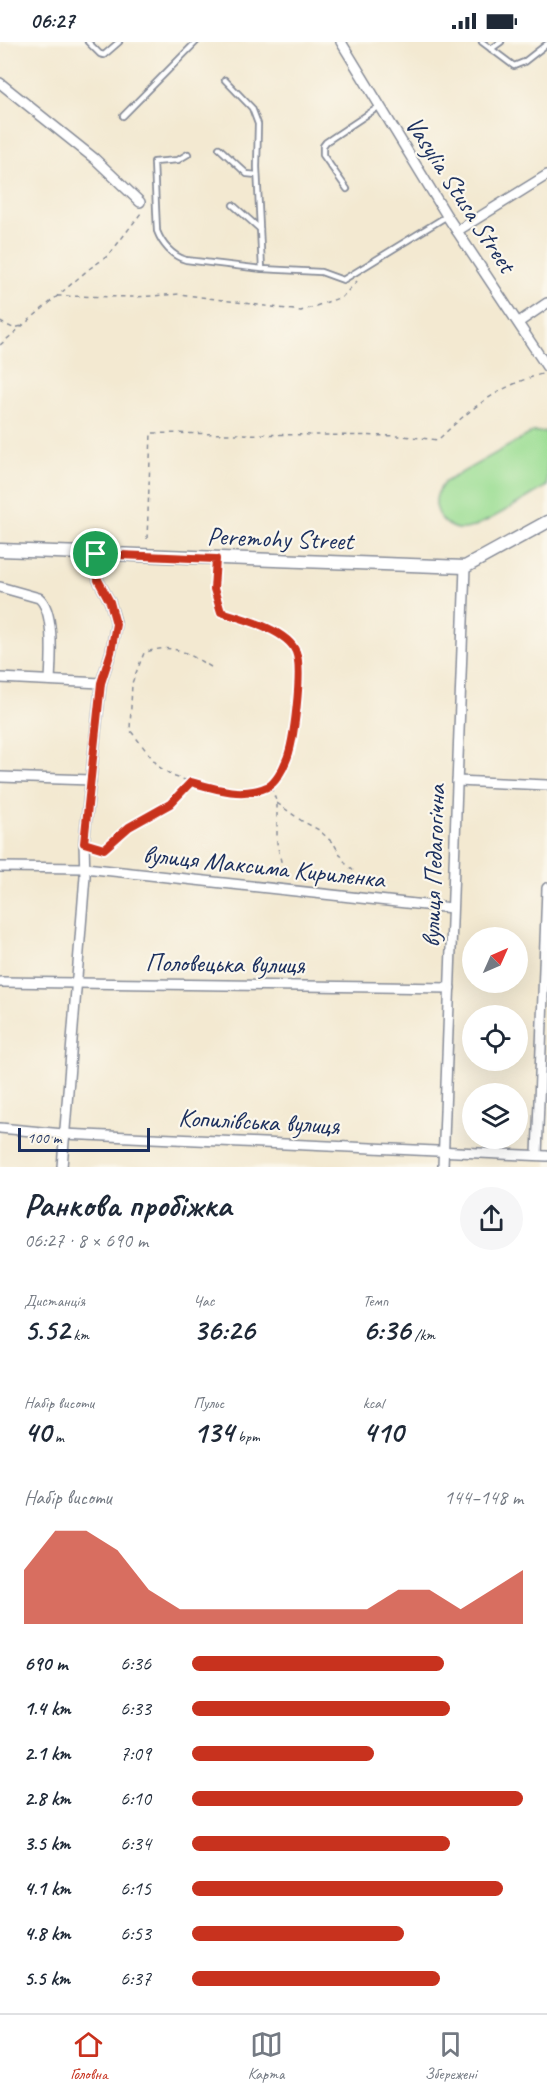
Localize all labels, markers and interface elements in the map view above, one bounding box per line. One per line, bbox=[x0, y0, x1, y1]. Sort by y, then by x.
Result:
text: 06:27 bbox=[30, 7, 74, 35]
street label: Vasylia Stusa Street bbox=[398, 110, 525, 281]
street label: Peremohy Street bbox=[206, 519, 356, 558]
pin bbox=[70, 528, 121, 579]
icon: arrive bbox=[79, 537, 112, 570]
street label: вулиця Педагогічна bbox=[414, 782, 453, 948]
street label: вулиця Максима Кириленка bbox=[141, 837, 388, 896]
north arrow bbox=[462, 927, 528, 993]
map controls bbox=[462, 927, 528, 1149]
street label: Половецька вулиця bbox=[145, 946, 306, 981]
button: locate bbox=[462, 1005, 528, 1071]
button: layers bbox=[462, 1083, 528, 1149]
street label: Копилівська вулиця bbox=[178, 1101, 342, 1142]
scale bar bbox=[18, 1125, 150, 1152]
text: 100 m bbox=[27, 1128, 61, 1148]
text: Ранкова пробіжка bbox=[24, 1184, 231, 1226]
button: share bbox=[460, 1187, 523, 1250]
text: 06:27 · 8 × 690 m bbox=[24, 1228, 148, 1253]
text: Дистанція bbox=[24, 1291, 85, 1311]
text: Час bbox=[193, 1291, 214, 1311]
text: Темп bbox=[363, 1291, 388, 1311]
text: 5.52 bbox=[24, 1311, 69, 1349]
text: 36:26 bbox=[193, 1311, 255, 1349]
text: 6:36 bbox=[363, 1311, 410, 1349]
text: km bbox=[69, 1325, 89, 1345]
text: /km bbox=[410, 1325, 435, 1345]
text: Набір висоти bbox=[24, 1393, 94, 1413]
text: Пульс bbox=[193, 1393, 224, 1413]
text: kcal bbox=[363, 1393, 384, 1413]
text: 40 bbox=[24, 1413, 51, 1451]
text: 134 bbox=[193, 1413, 234, 1451]
text: 410 bbox=[363, 1413, 403, 1451]
text: m bbox=[51, 1427, 64, 1447]
text: bpm bbox=[234, 1427, 260, 1447]
text: Набір висоти bbox=[24, 1485, 111, 1510]
text: 144–148 m bbox=[444, 1485, 523, 1510]
text: 690 m bbox=[24, 1651, 67, 1676]
text: 6:36 bbox=[120, 1651, 151, 1676]
text: 1.4 km bbox=[24, 1696, 71, 1721]
text: 6:33 bbox=[120, 1696, 151, 1721]
text: 2.1 km bbox=[24, 1741, 71, 1766]
text: 7:09 bbox=[120, 1741, 151, 1766]
text: 2.8 km bbox=[24, 1786, 71, 1811]
text: 6:10 bbox=[120, 1786, 151, 1811]
text: 3.5 km bbox=[24, 1831, 70, 1856]
text: 6:34 bbox=[120, 1831, 151, 1856]
text: 4.1 km bbox=[24, 1876, 71, 1901]
text: 6:15 bbox=[120, 1876, 151, 1901]
text: 4.8 km bbox=[24, 1921, 71, 1946]
text: 6:53 bbox=[120, 1921, 151, 1946]
text: 5.5 km bbox=[24, 1966, 70, 1991]
text: 6:37 bbox=[120, 1966, 151, 1991]
tab: Головна bbox=[70, 2028, 107, 2084]
tab: Карта bbox=[248, 2028, 284, 2084]
tab: Збережені bbox=[425, 2028, 477, 2084]

